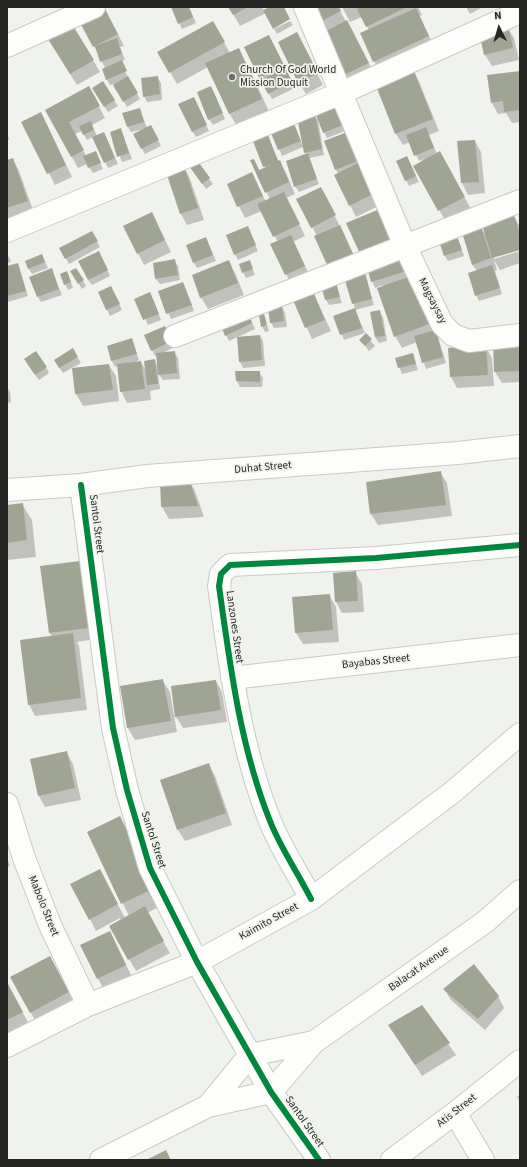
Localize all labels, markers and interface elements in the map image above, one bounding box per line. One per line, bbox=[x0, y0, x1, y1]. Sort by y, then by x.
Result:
north arrow bbox=[479, 8, 519, 48]
text: N bbox=[494, 8, 502, 23]
place label: Church Of God World Mission Duquit bbox=[240, 64, 336, 90]
marker: Church Of God World Mission Duquit bbox=[227, 72, 237, 82]
street label: Magsaysay bbox=[415, 276, 449, 326]
street label: Duhat Street bbox=[234, 459, 292, 477]
street label: Santol Street bbox=[86, 494, 106, 554]
street label: Lanzones Street bbox=[222, 590, 246, 664]
street label: Bayabas Street bbox=[341, 652, 411, 672]
street label: Santol Street bbox=[138, 810, 168, 870]
street label: Mabolo Street bbox=[25, 874, 61, 938]
street label: Kaimito Street bbox=[237, 900, 301, 944]
street label: Balacat Avenue bbox=[386, 943, 452, 995]
street label: Atis Street bbox=[435, 1091, 479, 1131]
street label: Santol Street bbox=[282, 1094, 326, 1150]

